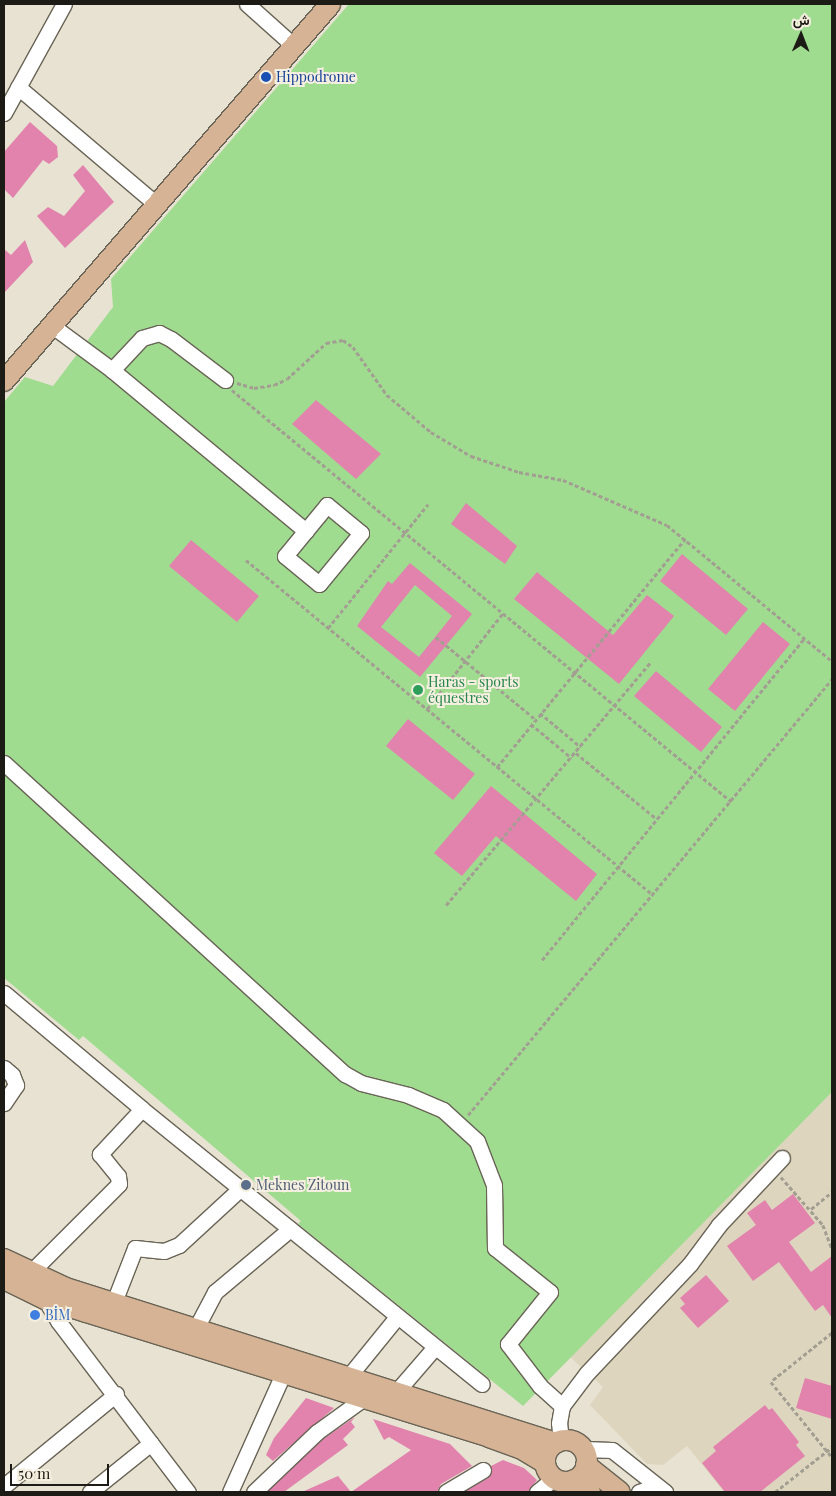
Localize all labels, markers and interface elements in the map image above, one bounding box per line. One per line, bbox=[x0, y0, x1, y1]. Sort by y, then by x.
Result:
north arrow bbox=[776, 10, 826, 60]
text: ش bbox=[793, 10, 810, 29]
place label: Hippodrome bbox=[276, 69, 356, 85]
marker: Hippodrome bbox=[260, 71, 272, 83]
place label: Haras - sports équestres bbox=[428, 674, 518, 706]
marker: Haras - sports équestres bbox=[412, 684, 424, 696]
place label: Meknes Zitoun bbox=[256, 1177, 349, 1193]
marker: Meknes Zitoun bbox=[240, 1179, 252, 1191]
place label: BİM bbox=[45, 1307, 71, 1323]
marker: BİM bbox=[29, 1309, 41, 1321]
scale bar bbox=[12, 1454, 111, 1486]
text: 50 m bbox=[18, 1463, 50, 1483]

